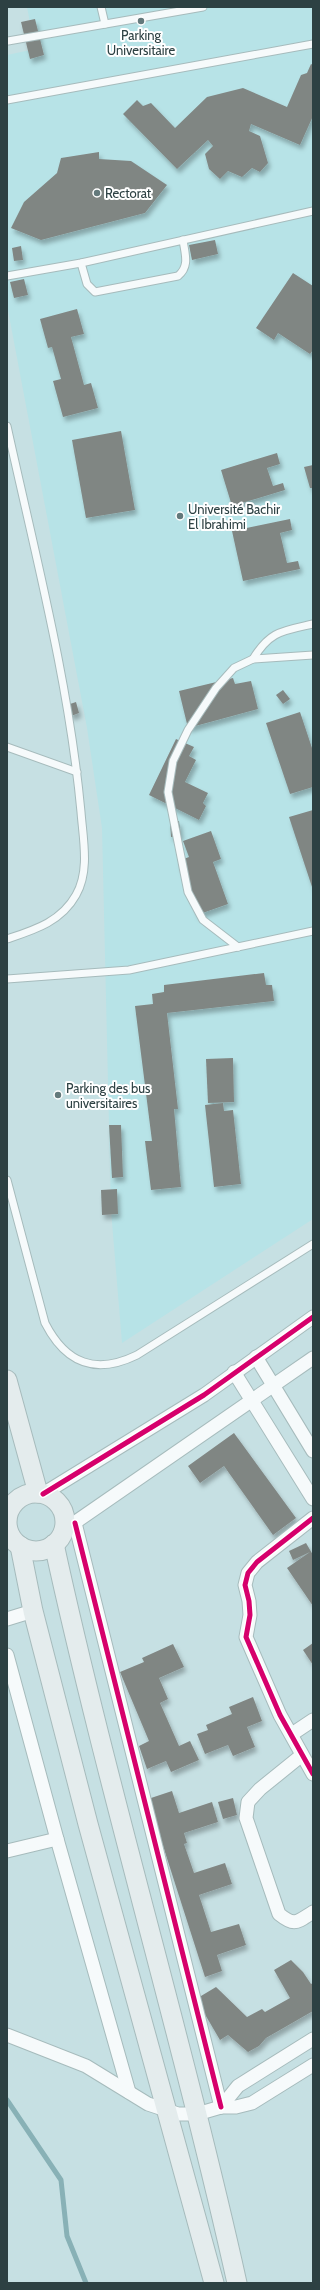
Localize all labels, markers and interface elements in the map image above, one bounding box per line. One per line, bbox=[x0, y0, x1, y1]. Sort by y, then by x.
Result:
marker: Parking Universitaire bbox=[136, 16, 146, 26]
place label: Parking Universitaire bbox=[107, 27, 176, 58]
place label: Rectorat bbox=[105, 185, 152, 201]
marker: Rectorat bbox=[92, 188, 102, 198]
place label: Université Bachir El Ibrahimi bbox=[188, 501, 281, 532]
marker: Université Bachir El Ibrahimi bbox=[175, 511, 185, 521]
place label: Parking des bus universitaires bbox=[66, 1080, 151, 1111]
marker: Parking des bus universitaires bbox=[53, 1090, 63, 1100]

